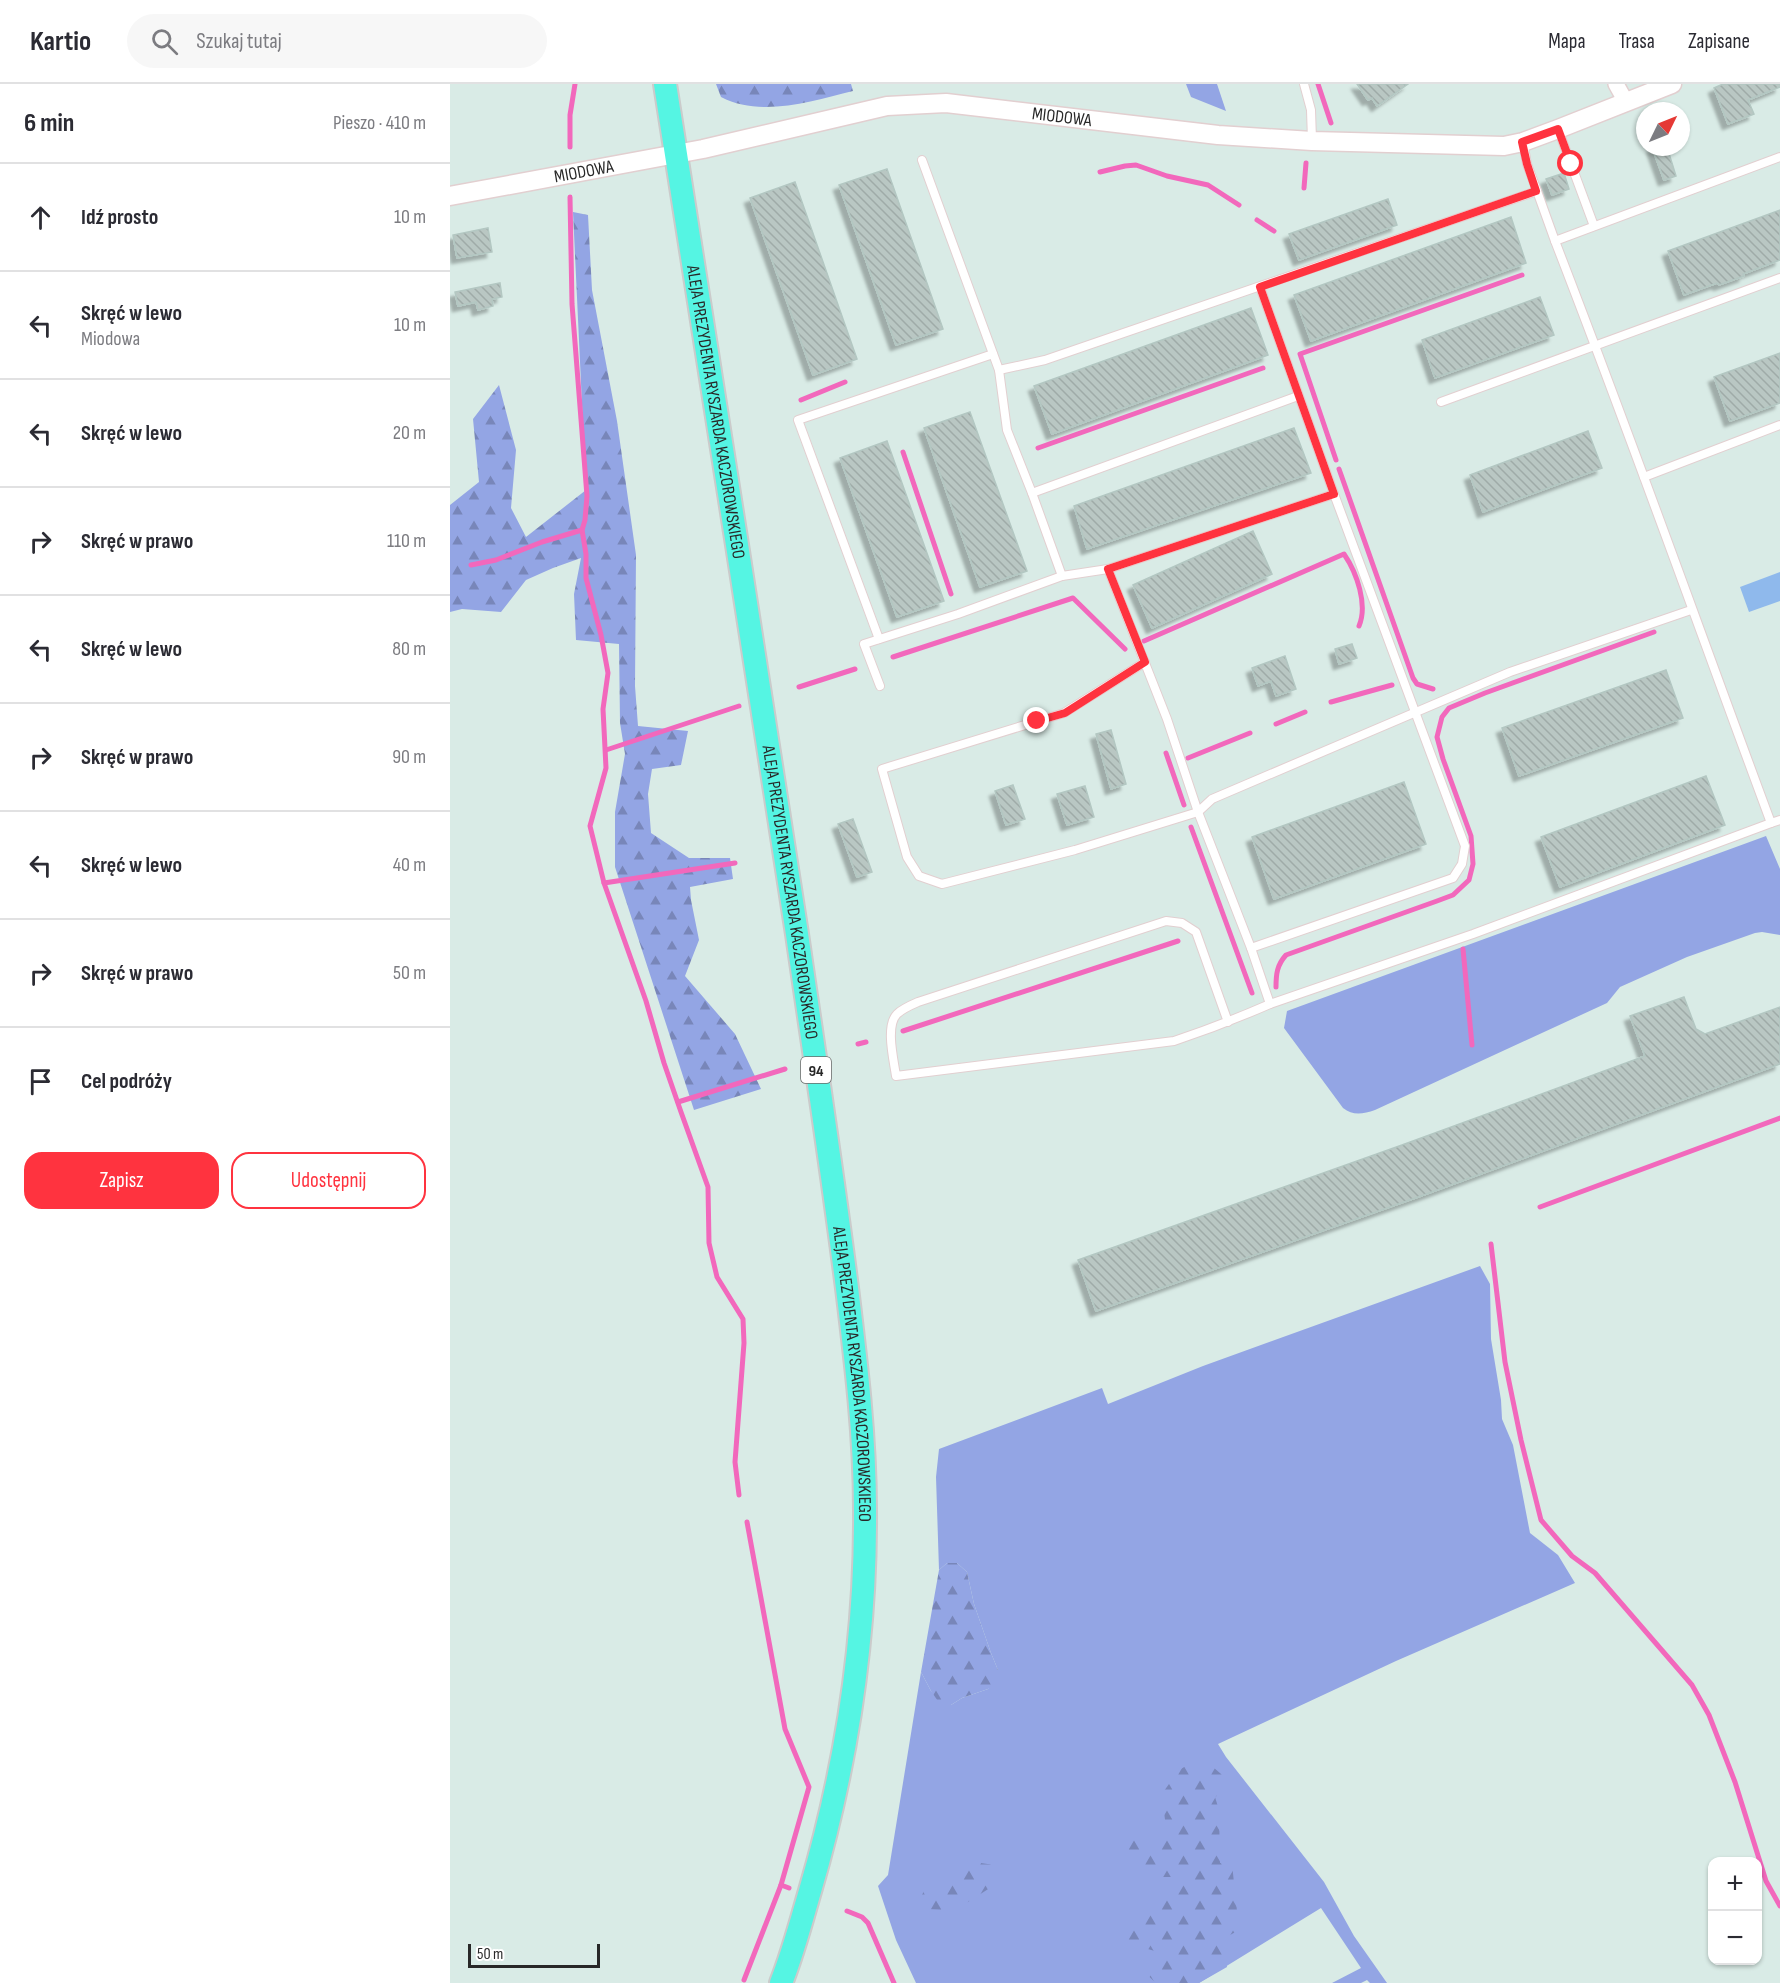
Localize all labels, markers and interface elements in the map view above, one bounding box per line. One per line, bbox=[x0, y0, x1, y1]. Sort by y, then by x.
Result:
search box bbox=[127, 14, 547, 68]
text: Kartio bbox=[30, 25, 91, 58]
icon: search bbox=[148, 25, 181, 58]
text: Szukaj tutaj bbox=[196, 28, 282, 55]
text: Mapa bbox=[1548, 29, 1586, 54]
text: Trasa bbox=[1619, 29, 1655, 54]
text: Zapisane bbox=[1688, 29, 1750, 54]
north arrow bbox=[1636, 102, 1690, 156]
street label: MIODOWA bbox=[1031, 103, 1093, 131]
text: 6 min bbox=[24, 108, 74, 139]
text: Pieszo · 410 m bbox=[333, 111, 426, 135]
route start bbox=[1557, 150, 1583, 176]
street label: MIODOWA bbox=[552, 156, 615, 187]
icon: ahead bbox=[24, 201, 57, 234]
text: Idź prosto bbox=[81, 204, 158, 231]
text: 10 m bbox=[394, 205, 426, 229]
street label: ALEJA PREZYDENTA RYSZARDA KACZOROWSKIEGO bbox=[682, 263, 749, 560]
text: Skręć w lewo bbox=[81, 300, 182, 327]
icon: left bbox=[24, 309, 57, 342]
text: 10 m bbox=[394, 313, 426, 337]
text: Miodowa bbox=[81, 327, 140, 351]
icon: left bbox=[24, 417, 57, 450]
text: Skręć w lewo bbox=[81, 420, 182, 447]
text: 20 m bbox=[393, 421, 426, 445]
icon: right bbox=[24, 525, 57, 558]
text: Skręć w prawo bbox=[81, 528, 193, 555]
text: 110 m bbox=[387, 529, 426, 553]
icon: left bbox=[24, 633, 57, 666]
text: Skręć w lewo bbox=[81, 636, 182, 663]
text: 80 m bbox=[392, 637, 426, 661]
route end bbox=[1023, 707, 1049, 733]
icon: right bbox=[24, 741, 57, 774]
street label: ALEJA PREZYDENTA RYSZARDA KACZOROWSKIEGO bbox=[757, 743, 822, 1041]
text: Skręć w prawo bbox=[81, 744, 193, 771]
text: 90 m bbox=[392, 745, 426, 769]
icon: left bbox=[24, 849, 57, 882]
text: Skręć w lewo bbox=[81, 852, 182, 879]
text: 40 m bbox=[393, 853, 426, 877]
icon: right bbox=[24, 957, 57, 990]
text: Skręć w prawo bbox=[81, 960, 193, 987]
text: 50 m bbox=[393, 961, 426, 985]
road number: 94 bbox=[801, 1057, 831, 1083]
icon: arrive bbox=[24, 1065, 57, 1098]
text: Cel podróży bbox=[81, 1068, 172, 1095]
button: Zapisz bbox=[24, 1152, 219, 1209]
button: Udostępnij bbox=[231, 1152, 426, 1209]
street label: ALEJA PREZYDENTA RYSZARDA KACZOROWSKIEGO bbox=[828, 1224, 875, 1522]
map controls bbox=[1708, 1857, 1762, 1965]
button: + bbox=[1708, 1857, 1762, 1911]
button: − bbox=[1708, 1911, 1762, 1965]
scale bar bbox=[468, 1941, 600, 1968]
text: 50 m bbox=[477, 1945, 503, 1964]

